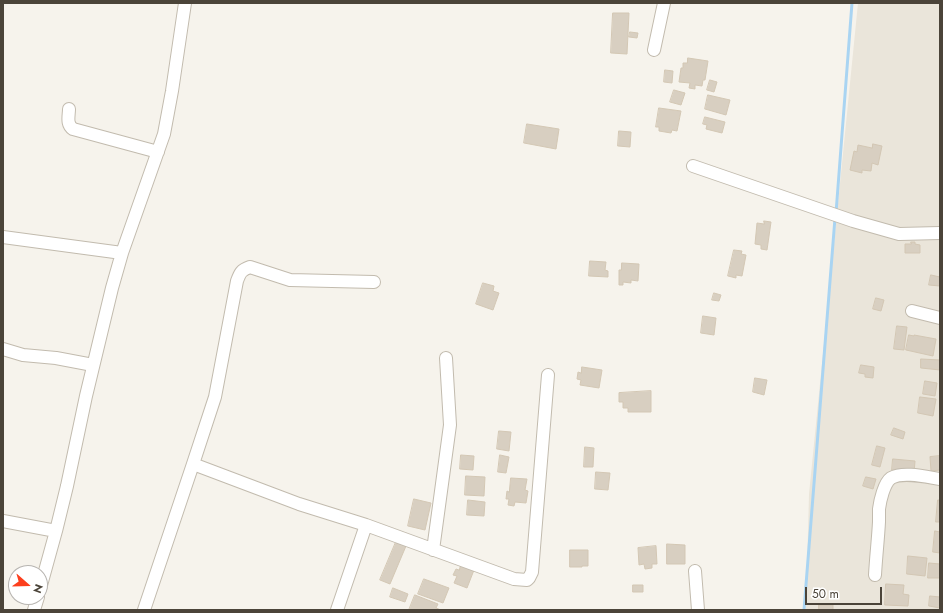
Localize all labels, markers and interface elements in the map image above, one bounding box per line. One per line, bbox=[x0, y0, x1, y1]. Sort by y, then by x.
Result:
north arrow bbox=[8, 565, 48, 605]
scale bar bbox=[807, 579, 884, 605]
text: N bbox=[29, 582, 47, 596]
text: 50 m bbox=[812, 585, 839, 603]

